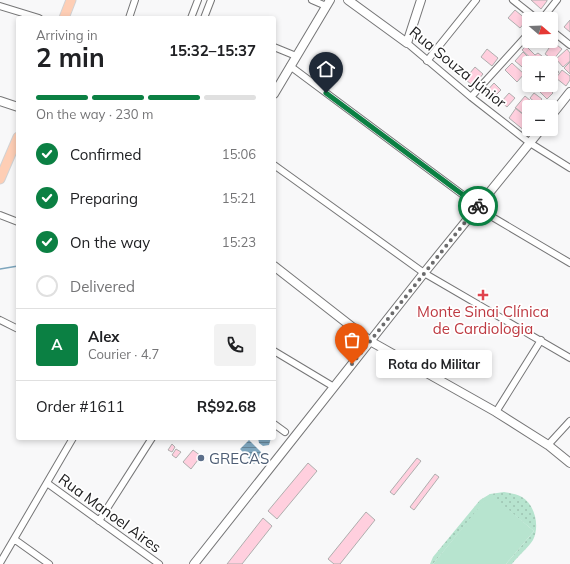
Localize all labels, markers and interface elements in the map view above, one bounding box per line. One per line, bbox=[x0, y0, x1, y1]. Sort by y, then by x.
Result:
north arrow bbox=[522, 12, 558, 48]
map controls bbox=[522, 12, 558, 136]
street label: Rua Souza Júnior bbox=[406, 22, 511, 112]
text: Arriving in bbox=[36, 27, 98, 43]
text: 2 min bbox=[36, 41, 105, 74]
text: 15:32–15:37 bbox=[169, 41, 256, 60]
pin bbox=[309, 52, 343, 93]
button: + bbox=[522, 56, 558, 92]
icon: home bbox=[315, 58, 337, 80]
button: − bbox=[522, 100, 558, 136]
text: On the way · 230 m bbox=[36, 106, 153, 122]
icon: check bbox=[36, 143, 58, 165]
text: Confirmed bbox=[70, 145, 141, 164]
text: 15:06 bbox=[222, 146, 256, 162]
courier bbox=[458, 186, 498, 226]
icon: check bbox=[36, 187, 58, 209]
text: Preparing bbox=[70, 189, 138, 208]
text: 15:21 bbox=[222, 190, 256, 206]
icon: bike bbox=[467, 195, 489, 217]
icon: check bbox=[36, 231, 58, 253]
text: On the way bbox=[70, 233, 150, 252]
text: 15:23 bbox=[222, 234, 256, 250]
text: Delivered bbox=[70, 277, 135, 296]
marker: Monte Sinai Clínica de Cardiologia bbox=[477, 289, 489, 301]
place label: Monte Sinai Clínica de Cardiologia bbox=[417, 302, 549, 338]
pin bbox=[335, 323, 369, 364]
button: phone bbox=[214, 324, 256, 366]
text: Alex bbox=[88, 327, 120, 346]
icon: bag bbox=[341, 329, 363, 351]
text: A bbox=[51, 335, 63, 354]
text: Courier · 4.7 bbox=[88, 346, 159, 362]
callout: Rota do Militar bbox=[376, 350, 492, 378]
text: Rota do Militar bbox=[388, 356, 480, 372]
text: Order #1611 bbox=[36, 397, 124, 416]
text: R$92.68 bbox=[197, 397, 256, 416]
place label: GRECAS bbox=[209, 449, 269, 468]
marker: GRECAS bbox=[196, 453, 206, 463]
street label: Rua Manoel Aires bbox=[55, 469, 165, 557]

